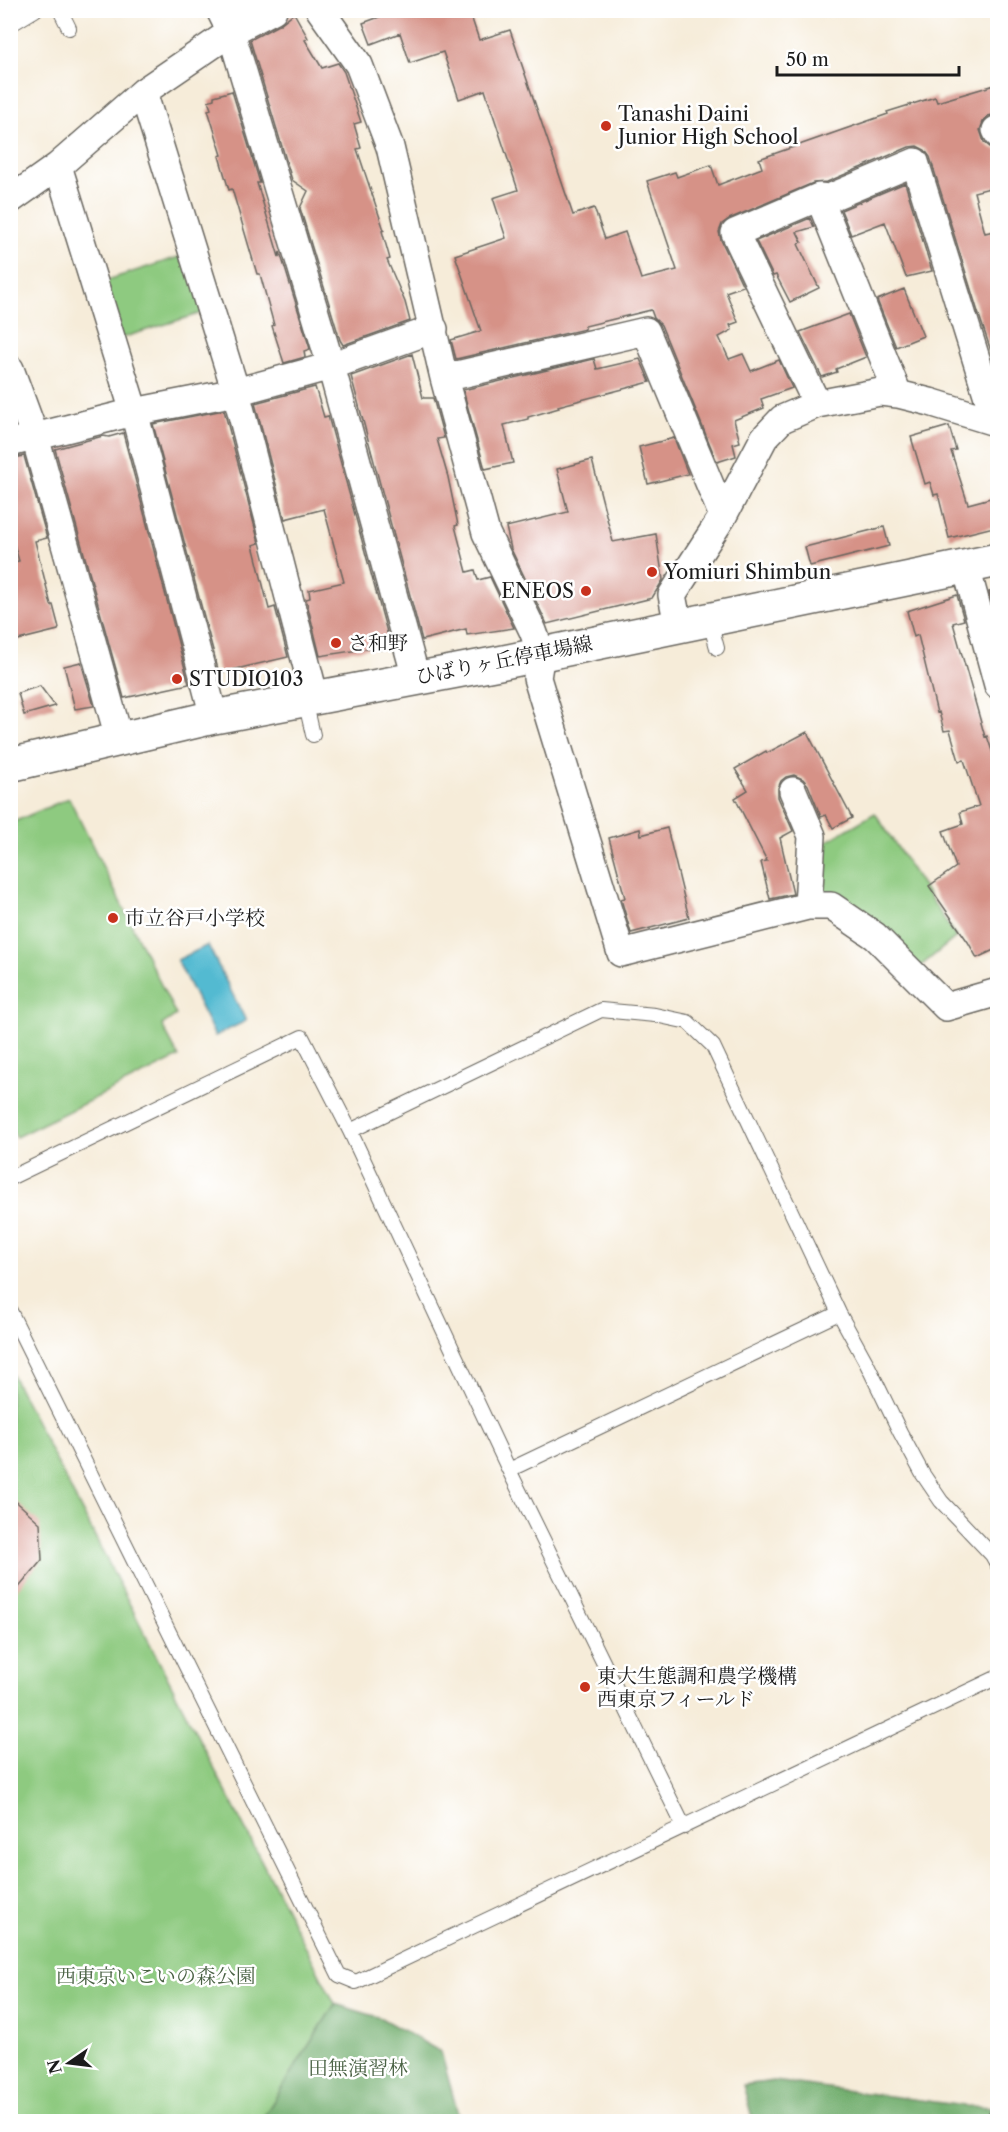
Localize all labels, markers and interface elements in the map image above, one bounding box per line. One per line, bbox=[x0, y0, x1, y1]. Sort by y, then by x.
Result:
scale bar bbox=[777, 39, 958, 77]
text: 50 m bbox=[786, 49, 829, 71]
place label: Tanashi Daini Junior High School bbox=[615, 102, 799, 149]
marker: Tanashi Daini Junior High School bbox=[599, 119, 613, 133]
place label: Yomiuri Shimbun bbox=[663, 560, 832, 584]
marker: Yomiuri Shimbun bbox=[645, 565, 659, 579]
place label: ENEOS bbox=[501, 579, 574, 603]
marker: ENEOS bbox=[579, 584, 593, 598]
place label: さ和野 bbox=[348, 631, 408, 655]
street label: ひばりヶ丘停車場線 bbox=[413, 631, 595, 689]
marker: さ和野 bbox=[329, 636, 343, 650]
place label: STUDIO103 bbox=[189, 667, 303, 691]
marker: STUDIO103 bbox=[170, 672, 184, 686]
place label: 市立谷戸小学校 bbox=[125, 906, 265, 930]
marker: 市立谷戸小学校 bbox=[106, 911, 120, 925]
place label: 東大生態調和農学機構 西東京フィールド bbox=[597, 1664, 797, 1711]
marker: 東大生態調和農学機構 西東京フィールド bbox=[578, 1680, 592, 1694]
park label: 西東京いこいの森公園 bbox=[56, 1964, 256, 1988]
north arrow bbox=[39, 2033, 99, 2093]
park label: 田無演習林 bbox=[308, 2056, 408, 2080]
text: N bbox=[43, 2057, 66, 2076]

